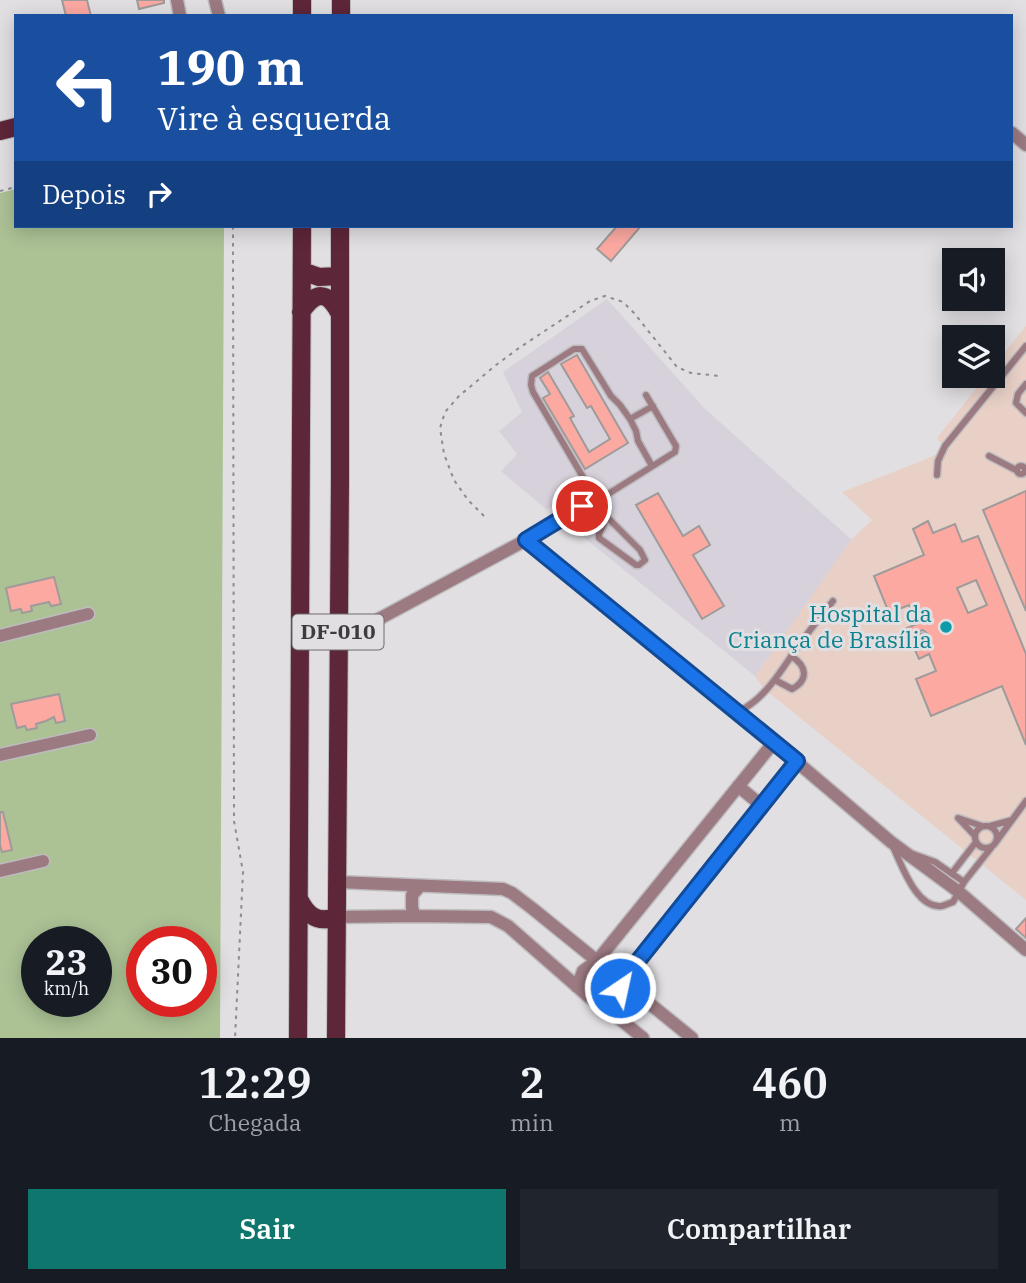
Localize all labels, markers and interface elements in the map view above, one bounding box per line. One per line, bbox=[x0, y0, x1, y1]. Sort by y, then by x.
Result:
text: 190 m bbox=[157, 35, 304, 98]
icon: left bbox=[42, 42, 133, 133]
text: Vire à esquerda bbox=[157, 97, 391, 139]
icon: right bbox=[140, 175, 178, 213]
text: Depois bbox=[42, 177, 126, 211]
map controls bbox=[942, 248, 1005, 388]
button: sound bbox=[942, 248, 1005, 311]
button: layers bbox=[942, 325, 1005, 388]
pin bbox=[552, 476, 612, 536]
icon: arrive bbox=[563, 487, 601, 525]
place label: Hospital da Criança de Brasília bbox=[728, 598, 932, 654]
road number: DF-010 bbox=[292, 614, 384, 650]
marker: Hospital da Criança de Brasília bbox=[938, 619, 954, 635]
speed limit sign: 30 bbox=[126, 926, 217, 1017]
text: 23 bbox=[45, 939, 88, 985]
position arrow bbox=[583, 951, 657, 1025]
text: km/h bbox=[44, 977, 89, 1000]
text: 12:29 bbox=[198, 1055, 312, 1110]
text: 2 bbox=[519, 1055, 544, 1110]
text: 460 bbox=[752, 1055, 828, 1110]
text: Chegada bbox=[208, 1107, 302, 1137]
text: min bbox=[510, 1107, 554, 1137]
text: m bbox=[779, 1107, 801, 1137]
button: Sair bbox=[28, 1189, 506, 1269]
button: Compartilhar bbox=[520, 1189, 998, 1269]

